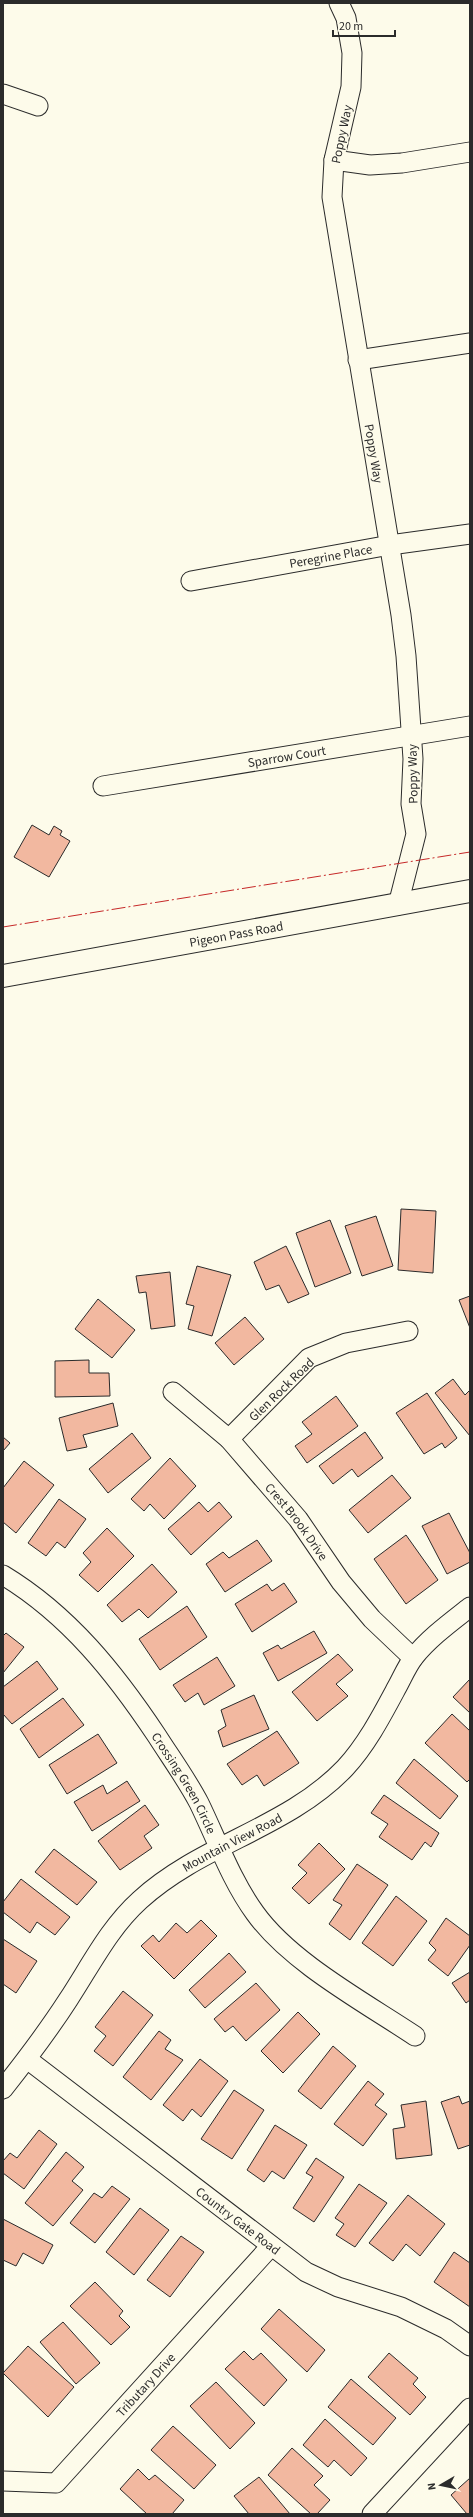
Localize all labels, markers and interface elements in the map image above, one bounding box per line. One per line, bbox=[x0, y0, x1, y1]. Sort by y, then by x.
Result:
scale bar bbox=[333, 12, 395, 38]
text: 20 m bbox=[339, 18, 363, 35]
street label: Poppy Way bbox=[327, 103, 357, 165]
street label: Poppy Way bbox=[360, 423, 387, 485]
street label: Peregrine Place bbox=[288, 540, 374, 573]
street label: Sparrow Court bbox=[246, 742, 328, 772]
street label: Poppy Way bbox=[403, 744, 423, 804]
street label: Pigeon Pass Road bbox=[188, 917, 285, 952]
street label: Glen Rock Road bbox=[245, 1354, 318, 1426]
street label: Crest Brook Drive bbox=[261, 1479, 332, 1564]
street label: Crossing Green Circle bbox=[147, 1729, 220, 1837]
street label: Mountain View Road bbox=[179, 1809, 286, 1877]
street label: Country Gate Road bbox=[192, 2183, 284, 2259]
street label: Tributary Drive bbox=[112, 2349, 180, 2421]
north arrow bbox=[421, 2465, 461, 2505]
text: N bbox=[424, 2482, 440, 2491]

